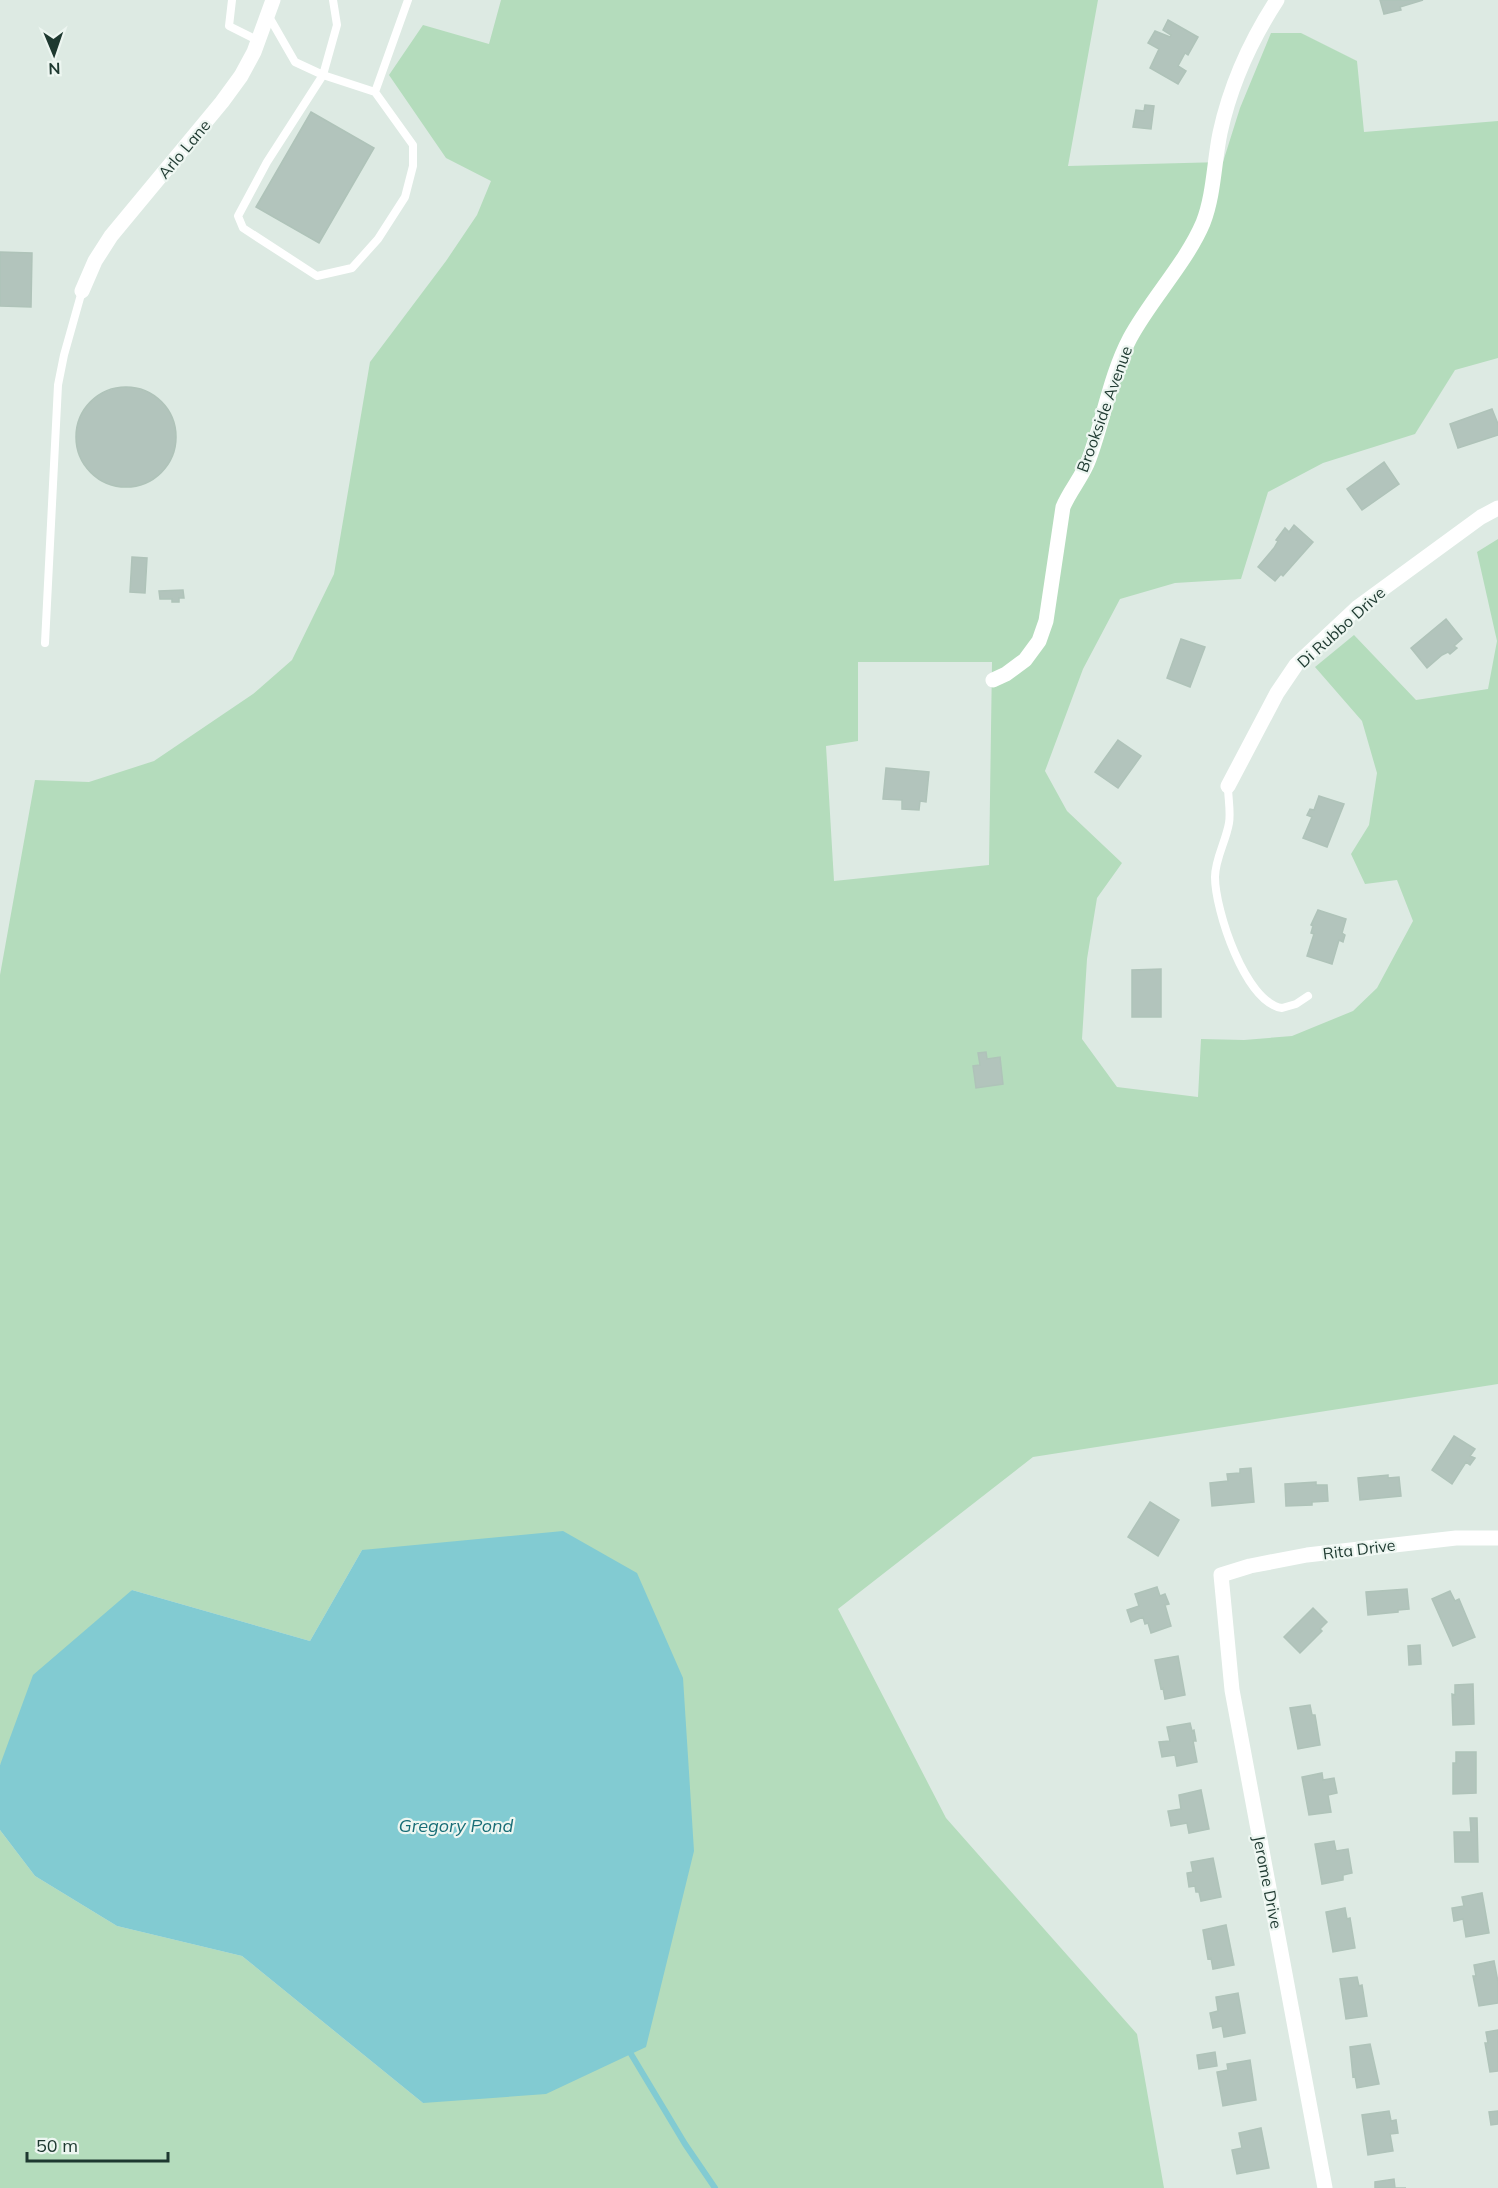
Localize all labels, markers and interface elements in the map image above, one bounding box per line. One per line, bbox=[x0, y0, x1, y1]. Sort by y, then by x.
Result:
north arrow bbox=[24, 24, 84, 84]
text: N bbox=[48, 59, 61, 79]
street label: Arlo Lane bbox=[153, 115, 215, 183]
street label: Brookside Avenue bbox=[1072, 343, 1136, 475]
street label: Di Rubbo Drive bbox=[1293, 582, 1389, 672]
street label: Rita Drive bbox=[1322, 1535, 1396, 1563]
water label: Gregory Pond bbox=[399, 1814, 514, 1837]
street label: Jerome Drive bbox=[1249, 1834, 1287, 1930]
scale bar bbox=[27, 2125, 168, 2163]
text: 50 m bbox=[36, 2134, 78, 2157]

